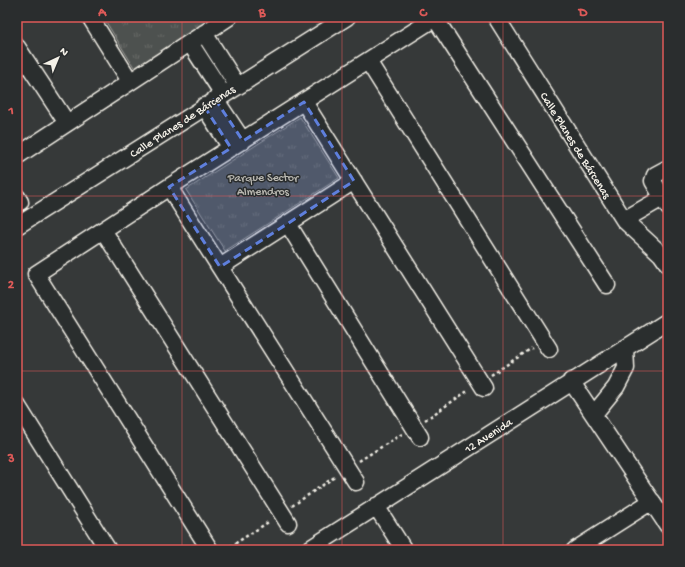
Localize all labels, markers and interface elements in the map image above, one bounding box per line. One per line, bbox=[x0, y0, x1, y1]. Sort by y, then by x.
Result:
text: A bbox=[97, 6, 107, 21]
text: B bbox=[258, 6, 267, 21]
text: C bbox=[418, 6, 428, 21]
text: D bbox=[578, 6, 588, 21]
north arrow bbox=[38, 38, 78, 78]
text: N bbox=[57, 45, 70, 59]
street label: Calle Planes de Bárcenas bbox=[128, 83, 239, 162]
street label: Calle Planes de Bárcenas bbox=[536, 90, 613, 202]
text: 1 bbox=[7, 104, 14, 119]
park label: Parque Sector Almendros bbox=[227, 172, 300, 200]
text: 2 bbox=[8, 278, 15, 293]
street label: 12 Avenida bbox=[462, 416, 516, 458]
text: 3 bbox=[7, 452, 15, 467]

